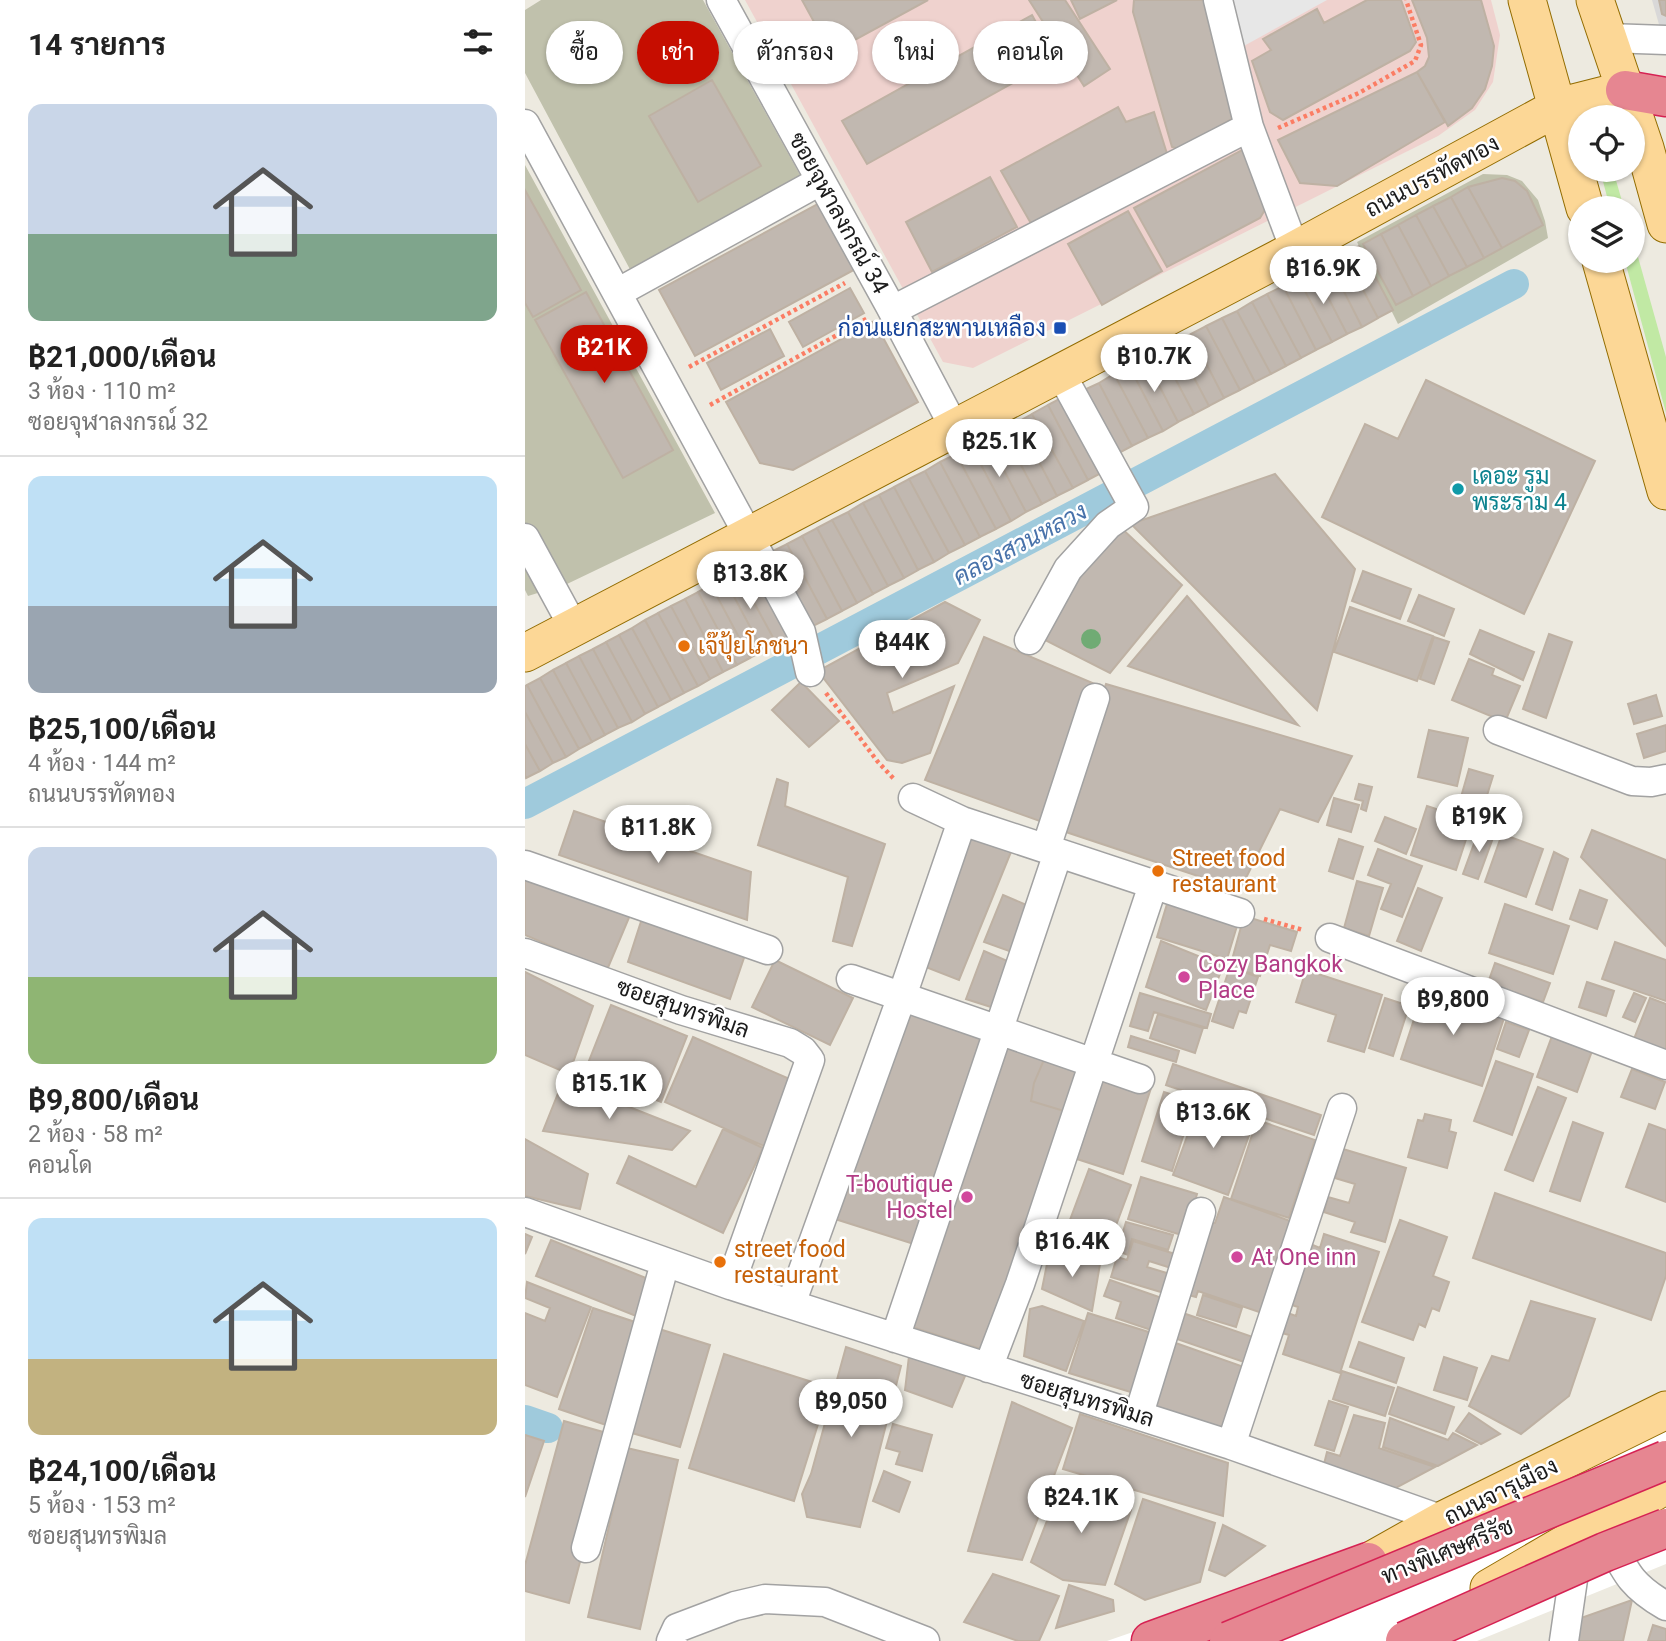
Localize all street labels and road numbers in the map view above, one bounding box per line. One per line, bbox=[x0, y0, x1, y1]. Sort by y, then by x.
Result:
street label: ซอยจุฬาลงกรณ์ 34 bbox=[781, 126, 897, 300]
street label: ถนนบรรทัดทอง bbox=[1360, 129, 1504, 223]
street label: ซอยสุนทรพิมล bbox=[612, 972, 753, 1046]
street label: ซอยสุนทรพิมล bbox=[1016, 1365, 1158, 1435]
street label: ถนนจารุเมือง bbox=[1439, 1451, 1563, 1532]
street label: ทางพิเศษศรีรัช bbox=[1377, 1511, 1517, 1590]

